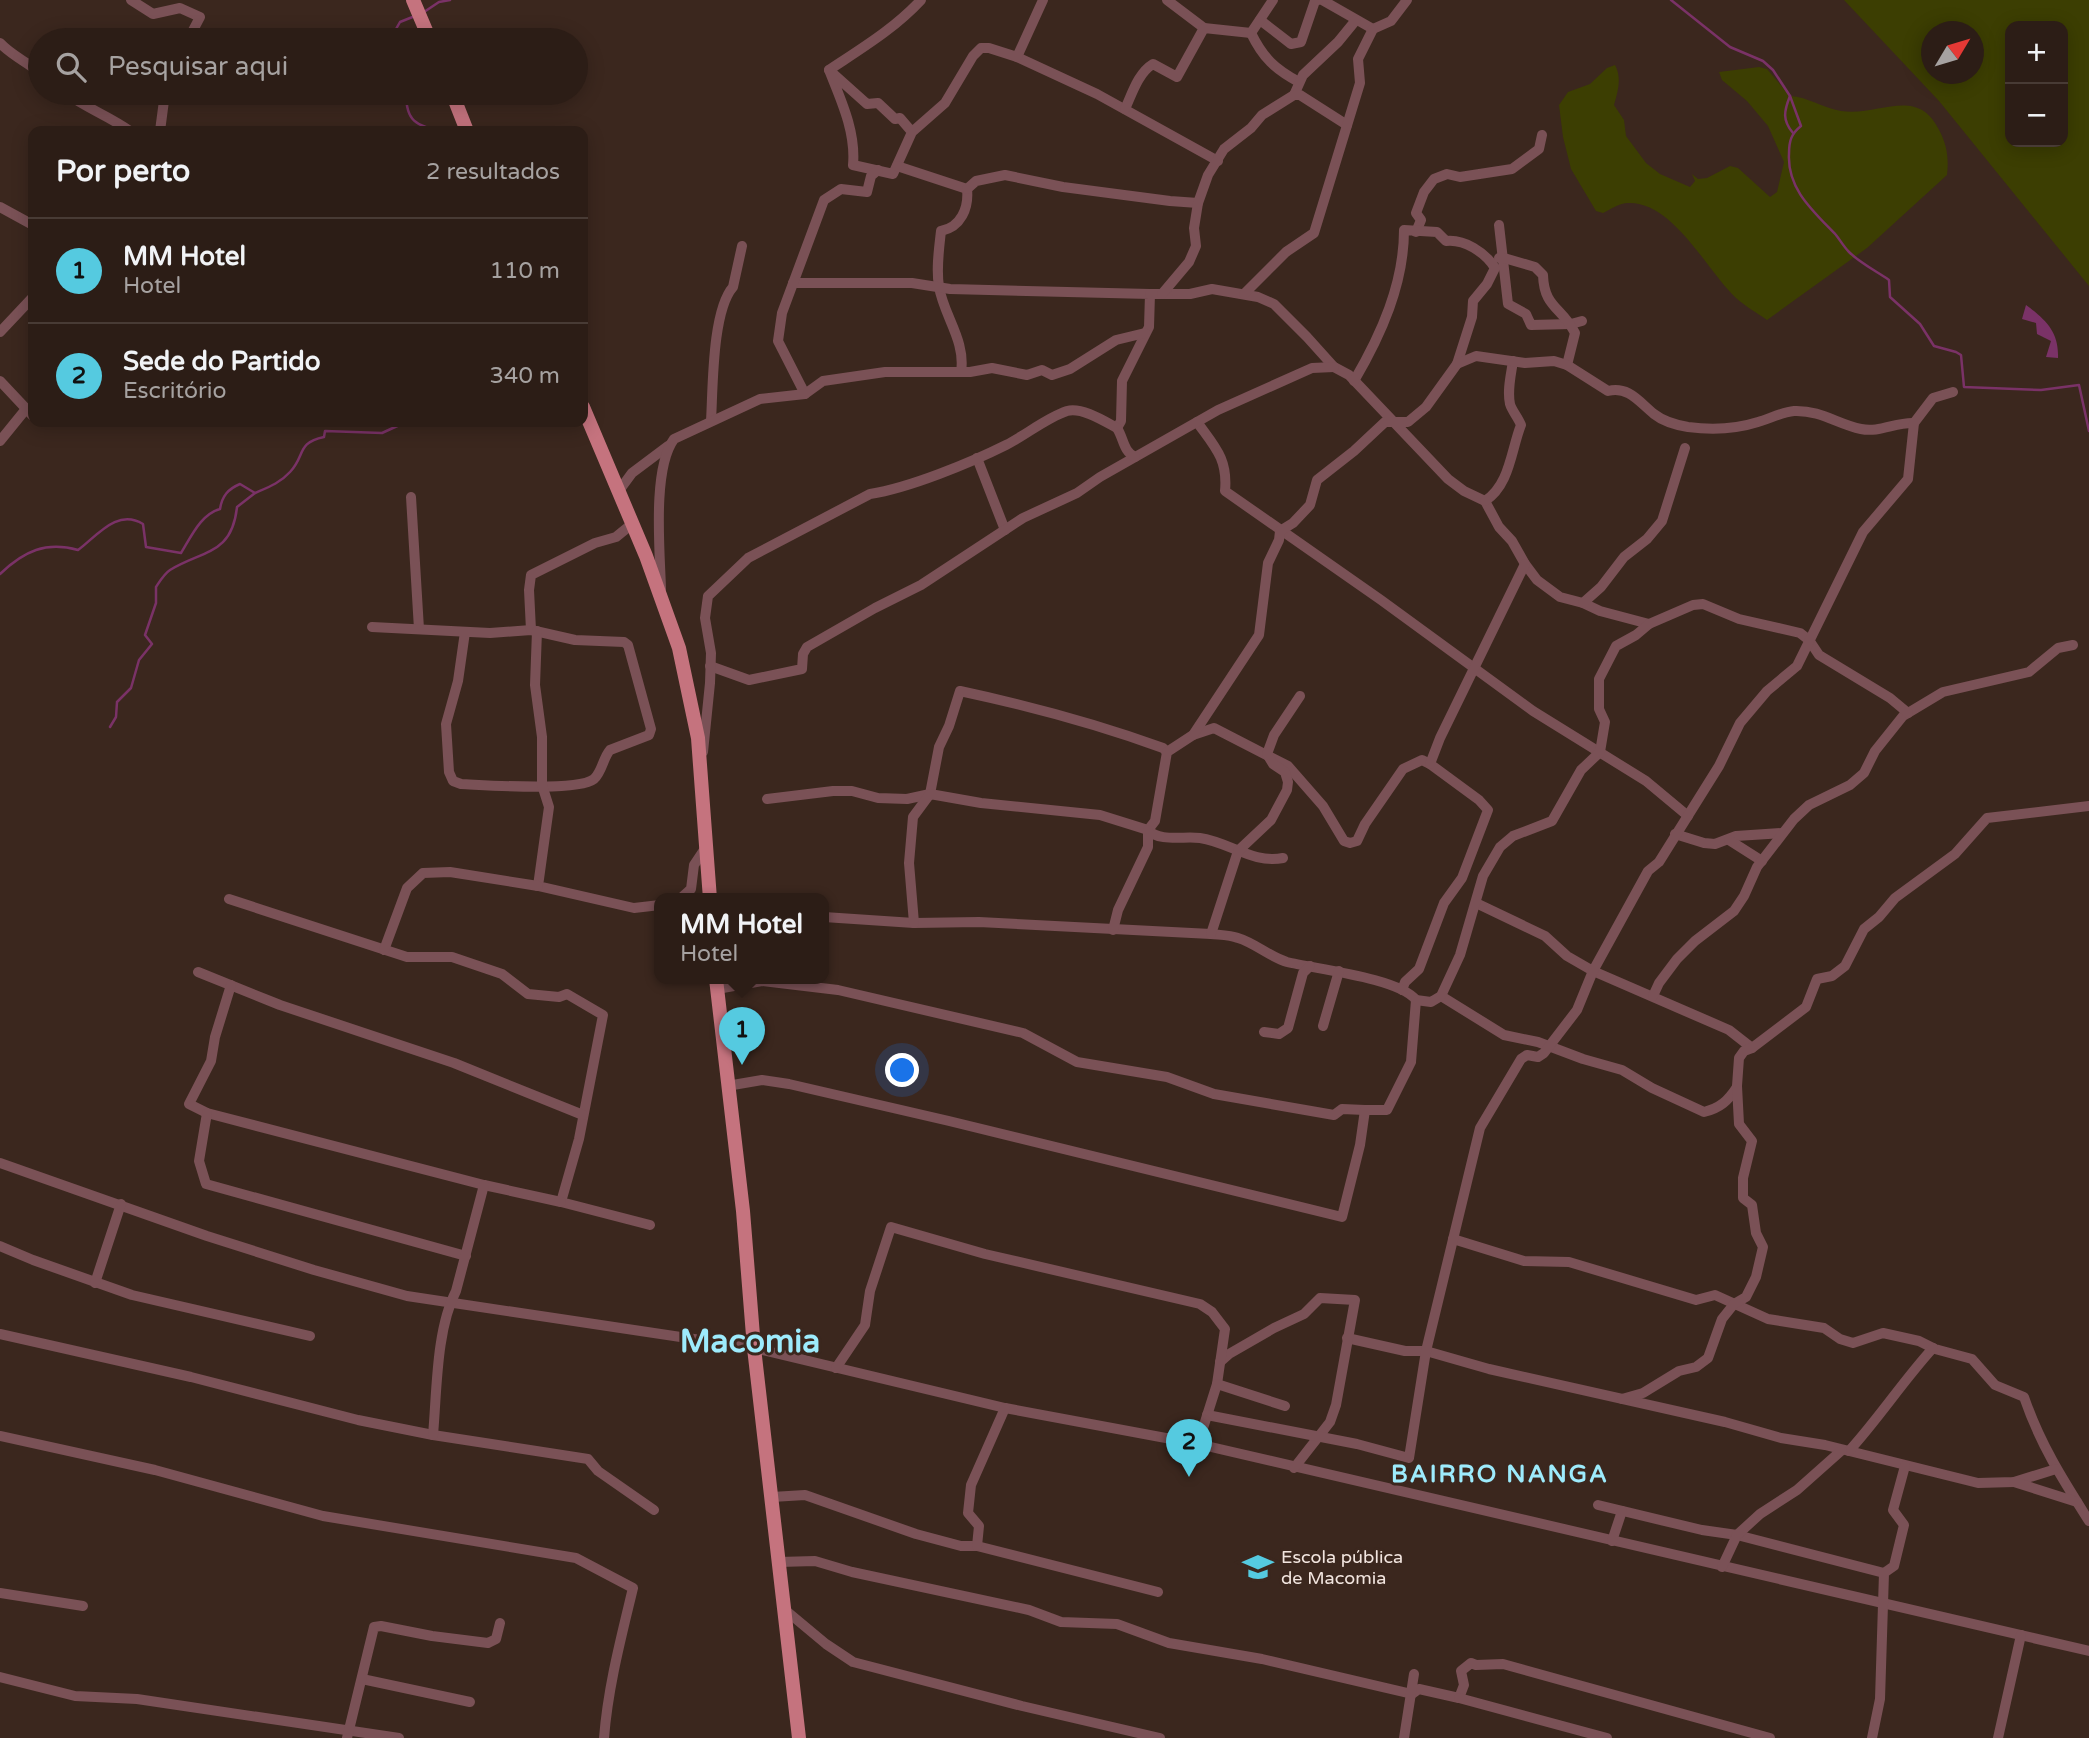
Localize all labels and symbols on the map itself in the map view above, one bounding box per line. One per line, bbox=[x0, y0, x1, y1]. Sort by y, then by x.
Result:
north arrow bbox=[1921, 21, 1984, 84]
pin: 1 bbox=[719, 1007, 765, 1065]
your location bbox=[885, 1053, 919, 1087]
district label: Macomia bbox=[680, 1323, 820, 1361]
pin: 2 bbox=[1166, 1419, 1212, 1477]
district label: BAIRRO NANGA bbox=[1391, 1460, 1609, 1489]
place label: Escola pública de Macomia bbox=[1281, 1546, 1403, 1589]
school or university icon: Escola pública de Macomia bbox=[1241, 1550, 1275, 1584]

